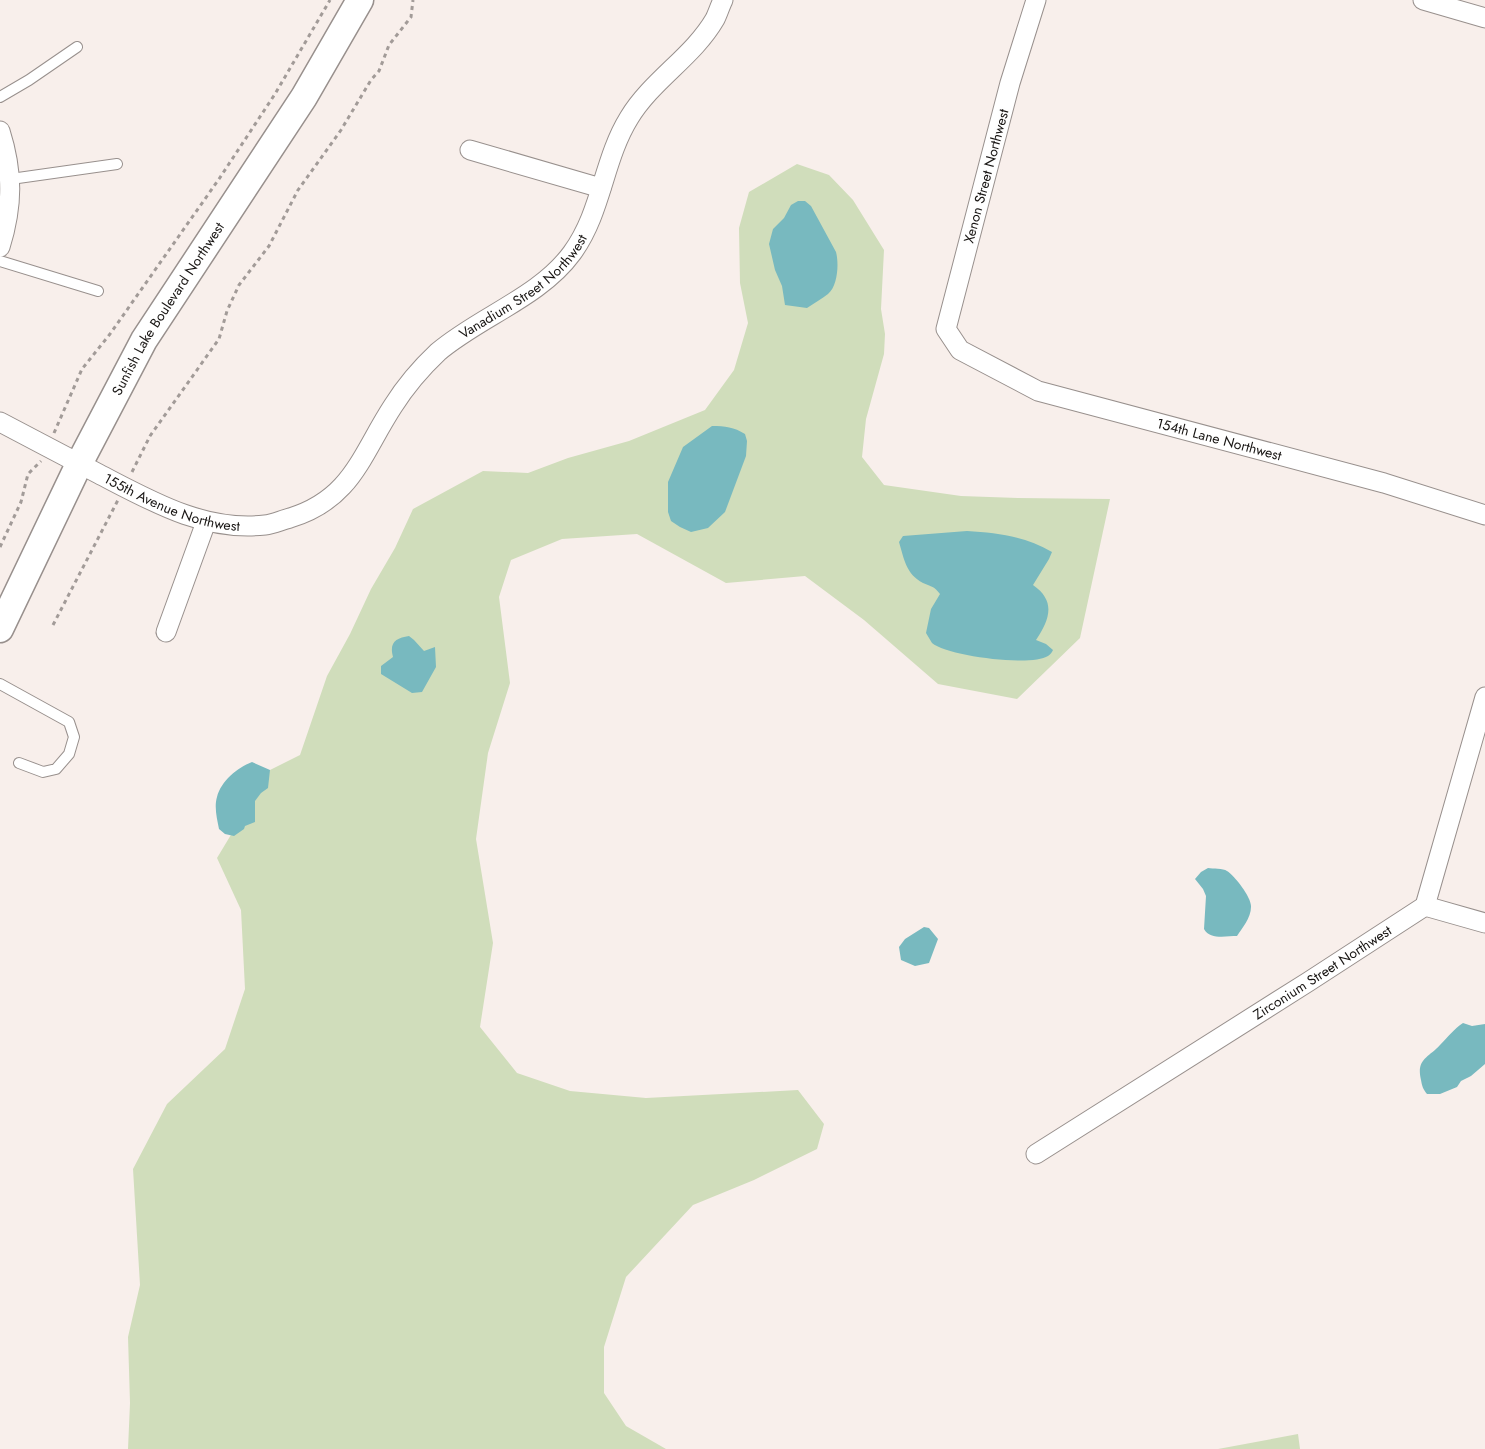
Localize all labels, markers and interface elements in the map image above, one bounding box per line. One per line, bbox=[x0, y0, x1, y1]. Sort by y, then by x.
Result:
street label: Xenon Street Northwest bbox=[958, 106, 1014, 245]
street label: Sunfish Lake Boulevard Northwest bbox=[107, 218, 229, 399]
street label: Vanadium Street Northwest bbox=[455, 230, 592, 343]
street label: 154th Lane Northwest bbox=[1154, 413, 1285, 466]
street label: 155th Avenue Northwest bbox=[100, 468, 241, 536]
street label: Zirconium Street Northwest bbox=[1249, 920, 1396, 1024]

